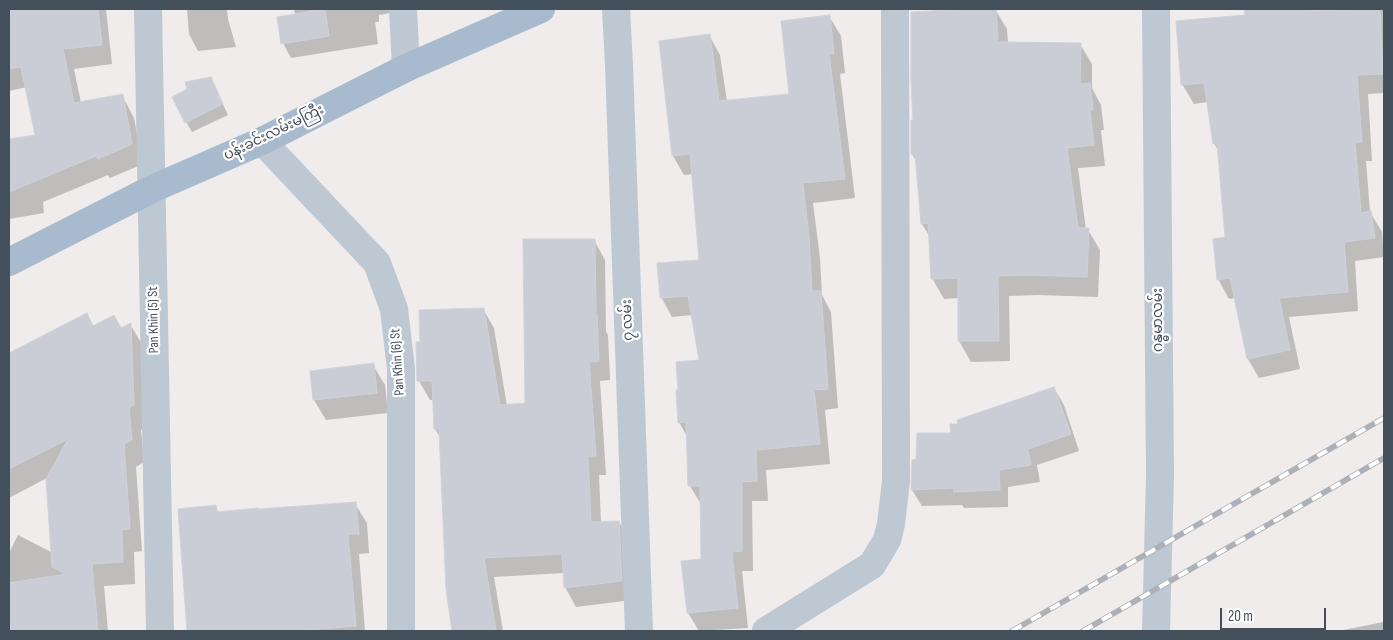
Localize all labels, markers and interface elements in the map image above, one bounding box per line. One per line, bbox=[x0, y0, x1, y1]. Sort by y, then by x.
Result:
street label: ပန်းခင်းလမ်းမကြီး bbox=[221, 102, 327, 164]
street label: Pan Khin (5) St bbox=[145, 287, 163, 353]
street label: ဂန္ဓမာလမ်း bbox=[1150, 288, 1166, 352]
street label: ၇ လမ်း bbox=[619, 299, 637, 341]
street label: Pan Khin (6) St bbox=[387, 328, 409, 396]
scale bar bbox=[1223, 598, 1329, 630]
text: 20 m bbox=[1228, 607, 1253, 626]

